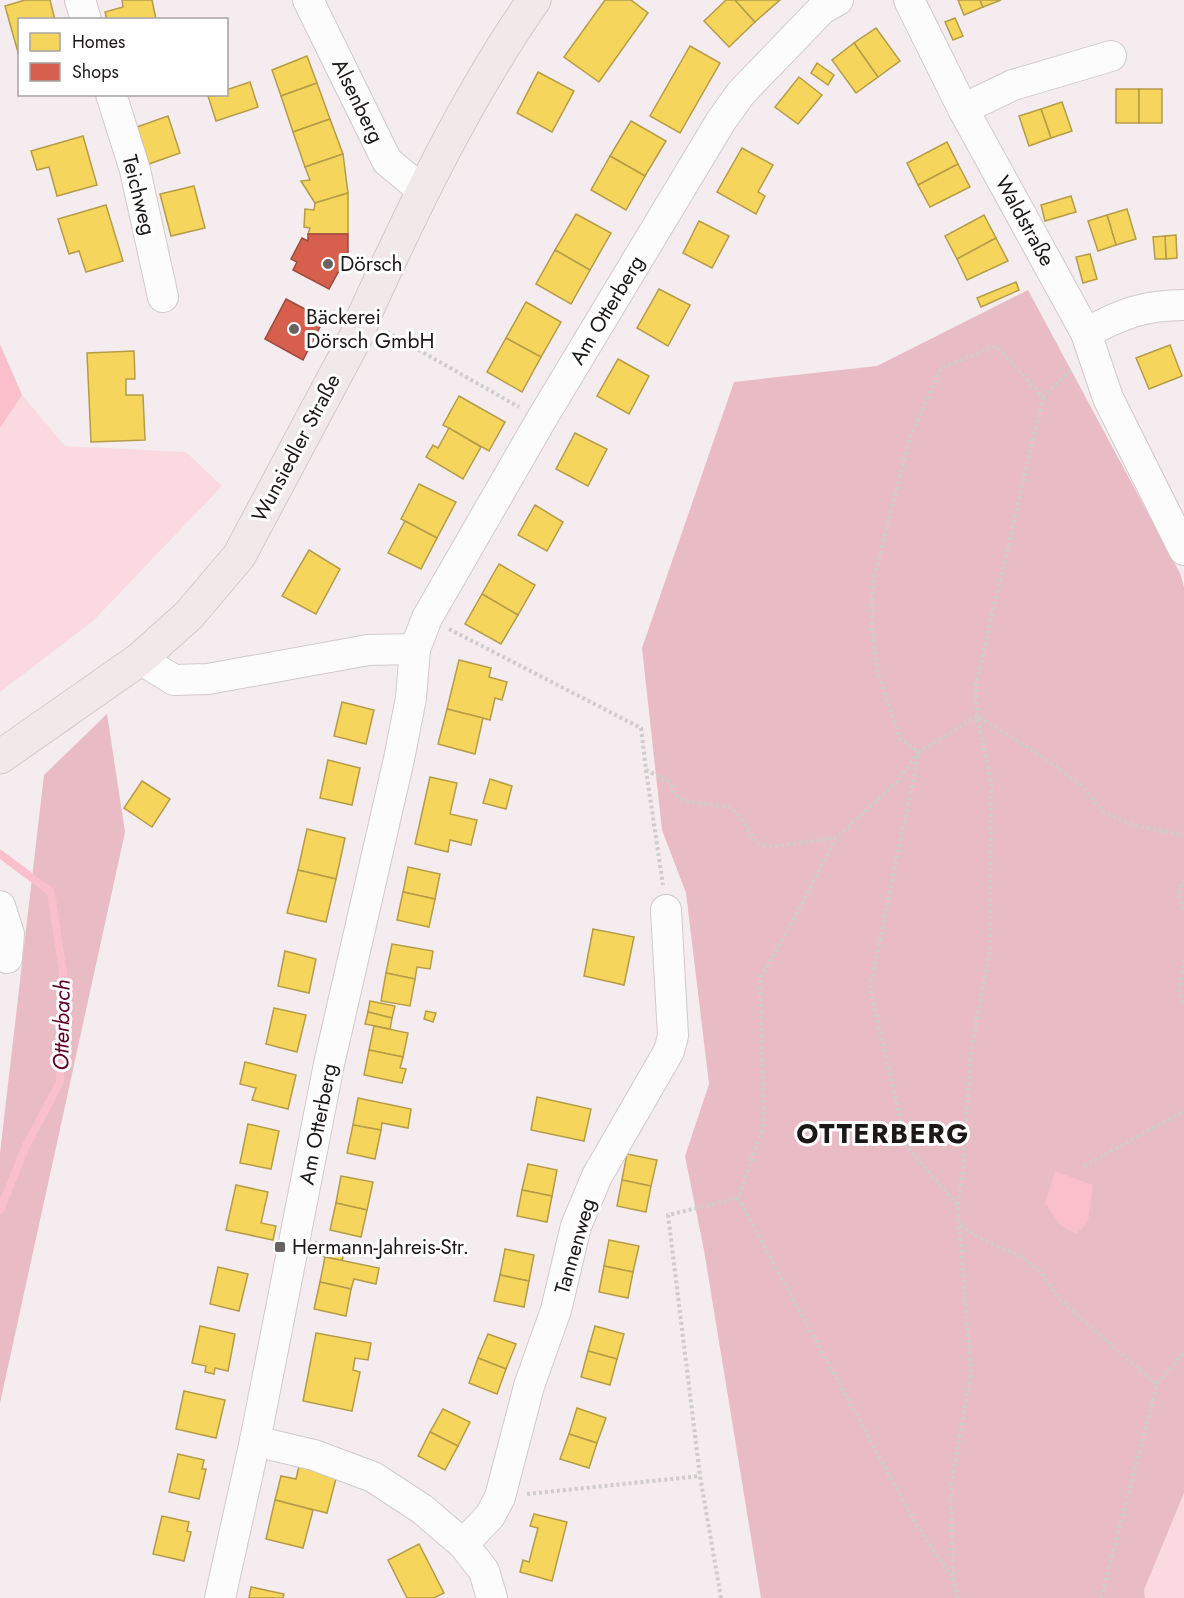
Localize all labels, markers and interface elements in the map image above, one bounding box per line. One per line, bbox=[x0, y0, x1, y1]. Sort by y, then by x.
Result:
legend bbox=[18, 18, 228, 96]
text: Homes bbox=[72, 29, 125, 55]
street label: Alsenberg bbox=[325, 54, 391, 148]
text: Shops bbox=[72, 59, 119, 85]
street label: Teichweg bbox=[115, 152, 163, 238]
street label: Waldstraße bbox=[988, 170, 1062, 272]
place label: Dörsch bbox=[340, 249, 402, 279]
street label: Am Otterberg bbox=[562, 250, 652, 370]
marker: Dörsch bbox=[321, 257, 335, 271]
place label: Bäckerei Dörsch GmbH bbox=[306, 302, 434, 356]
marker: Bäckerei Dörsch GmbH bbox=[287, 322, 301, 336]
street label: Wunsiedler Straße bbox=[244, 369, 348, 527]
water label: Otterbach bbox=[44, 979, 78, 1071]
street label: Am Otterberg bbox=[292, 1061, 344, 1187]
district label: OTTERBERG bbox=[796, 1114, 970, 1153]
street label: Tannenweg bbox=[547, 1195, 603, 1297]
place label: Hermann-Jahreis-Str. bbox=[292, 1232, 469, 1262]
marker: Hermann-Jahreis-Str. bbox=[273, 1240, 287, 1254]

